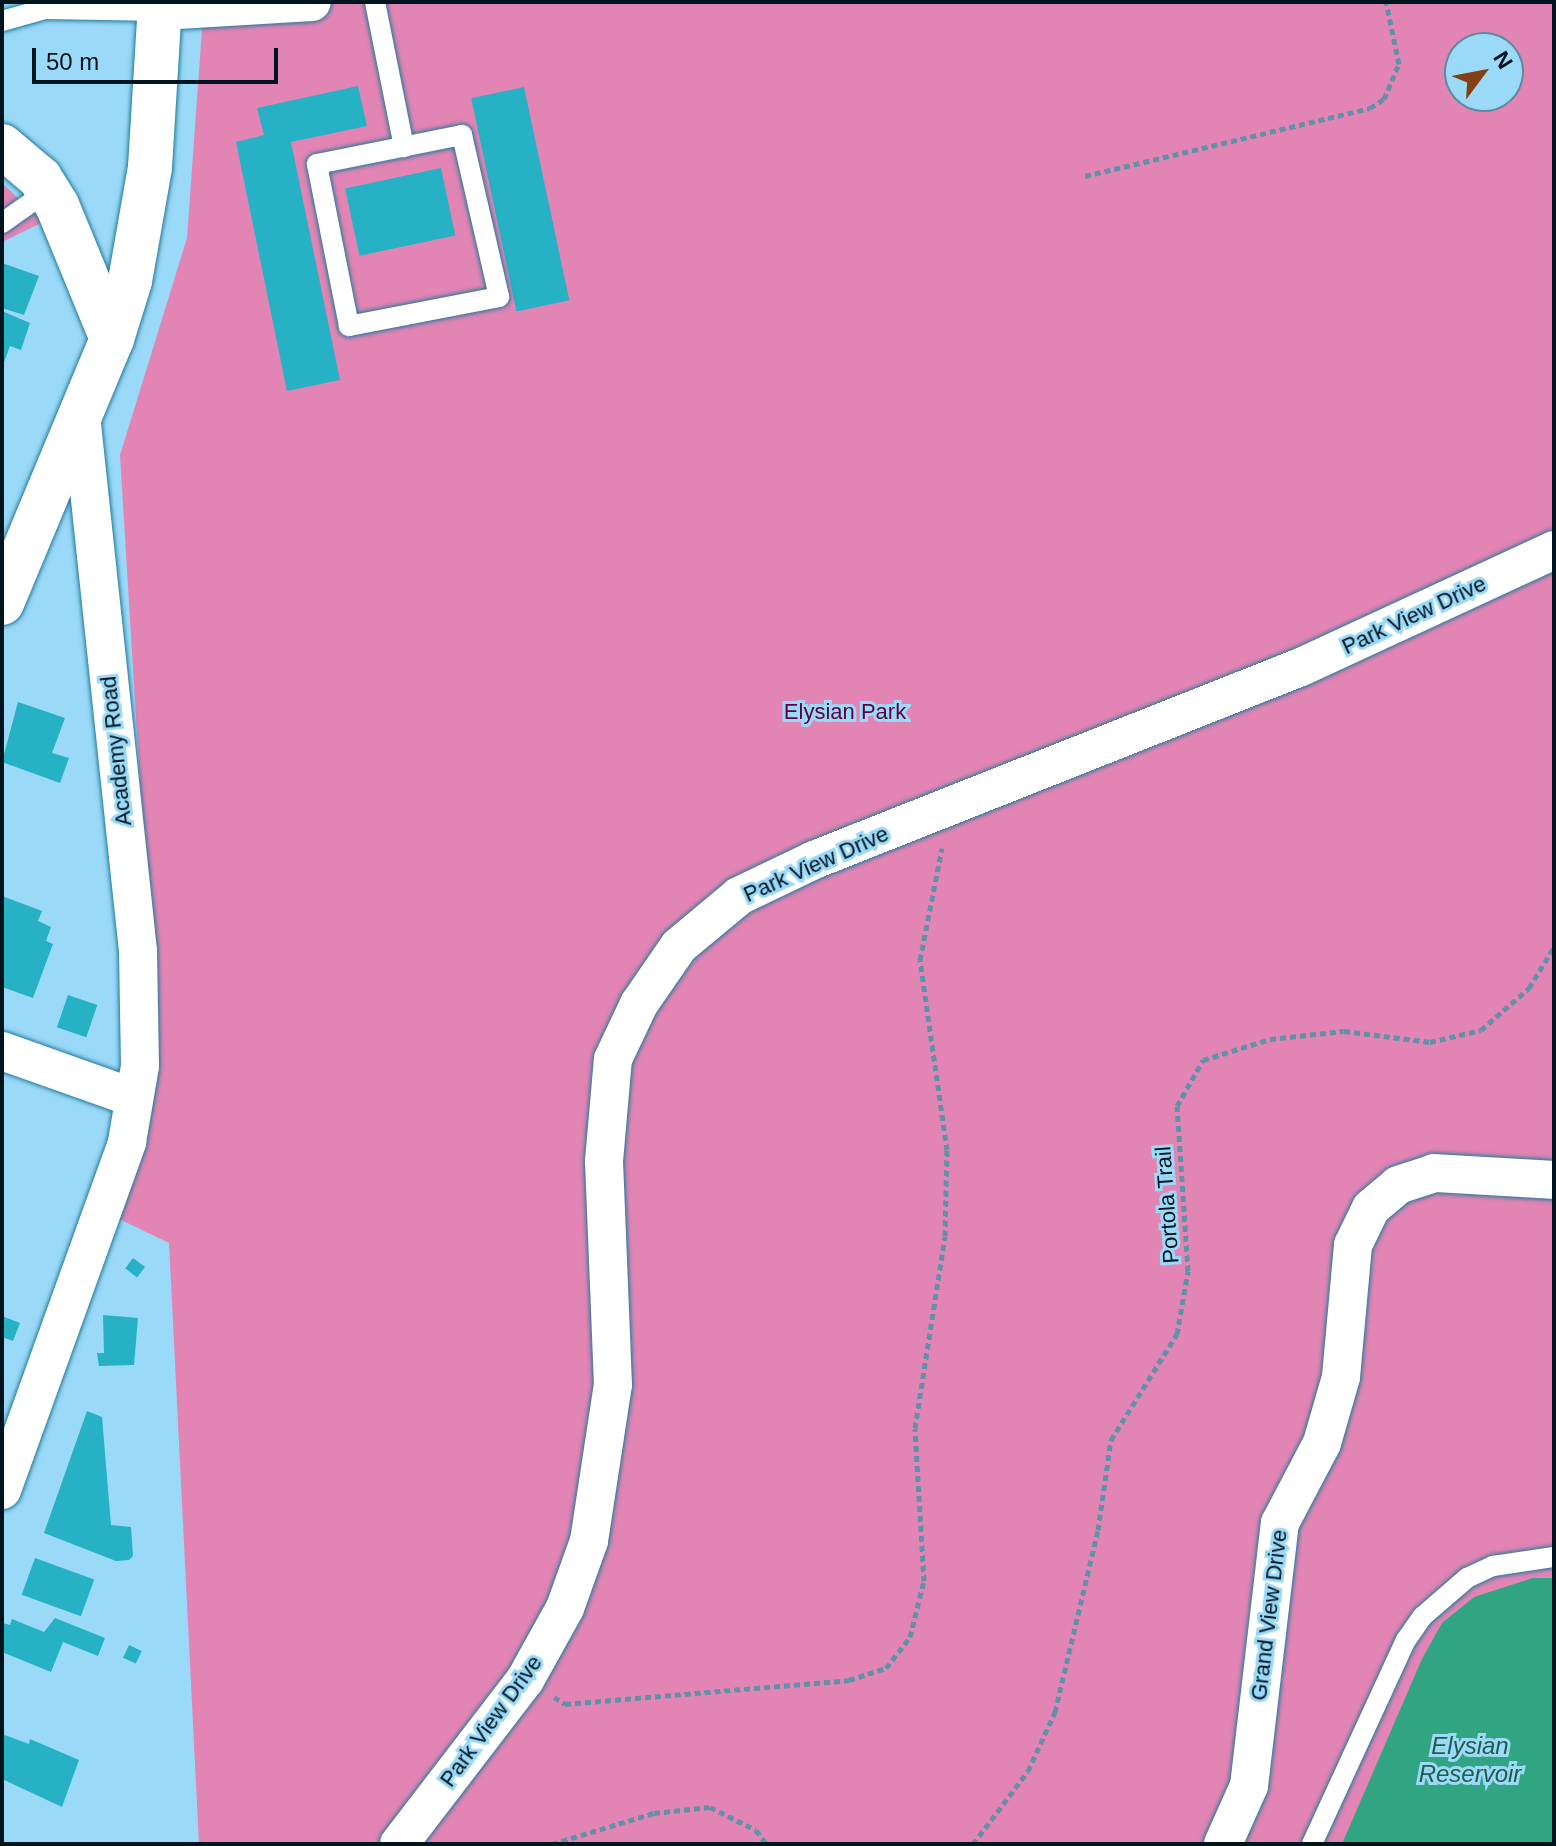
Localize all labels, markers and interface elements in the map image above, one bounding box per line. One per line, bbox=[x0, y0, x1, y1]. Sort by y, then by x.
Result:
scale bar bbox=[36, 32, 282, 82]
north arrow bbox=[1444, 32, 1524, 112]
text: N bbox=[1488, 47, 1518, 73]
text: 50 m bbox=[46, 48, 99, 75]
street label: Park View Drive bbox=[1338, 570, 1490, 660]
street label: Academy Road bbox=[95, 675, 137, 827]
park label: Elysian Park bbox=[784, 699, 906, 725]
street label: Park View Drive bbox=[739, 820, 893, 908]
street label: Portola Trail bbox=[1150, 1145, 1184, 1265]
street label: Grand View Drive bbox=[1245, 1528, 1293, 1702]
street label: Park View Drive bbox=[434, 1650, 548, 1792]
water label: Elysian Reservoir bbox=[1419, 1732, 1521, 1788]

